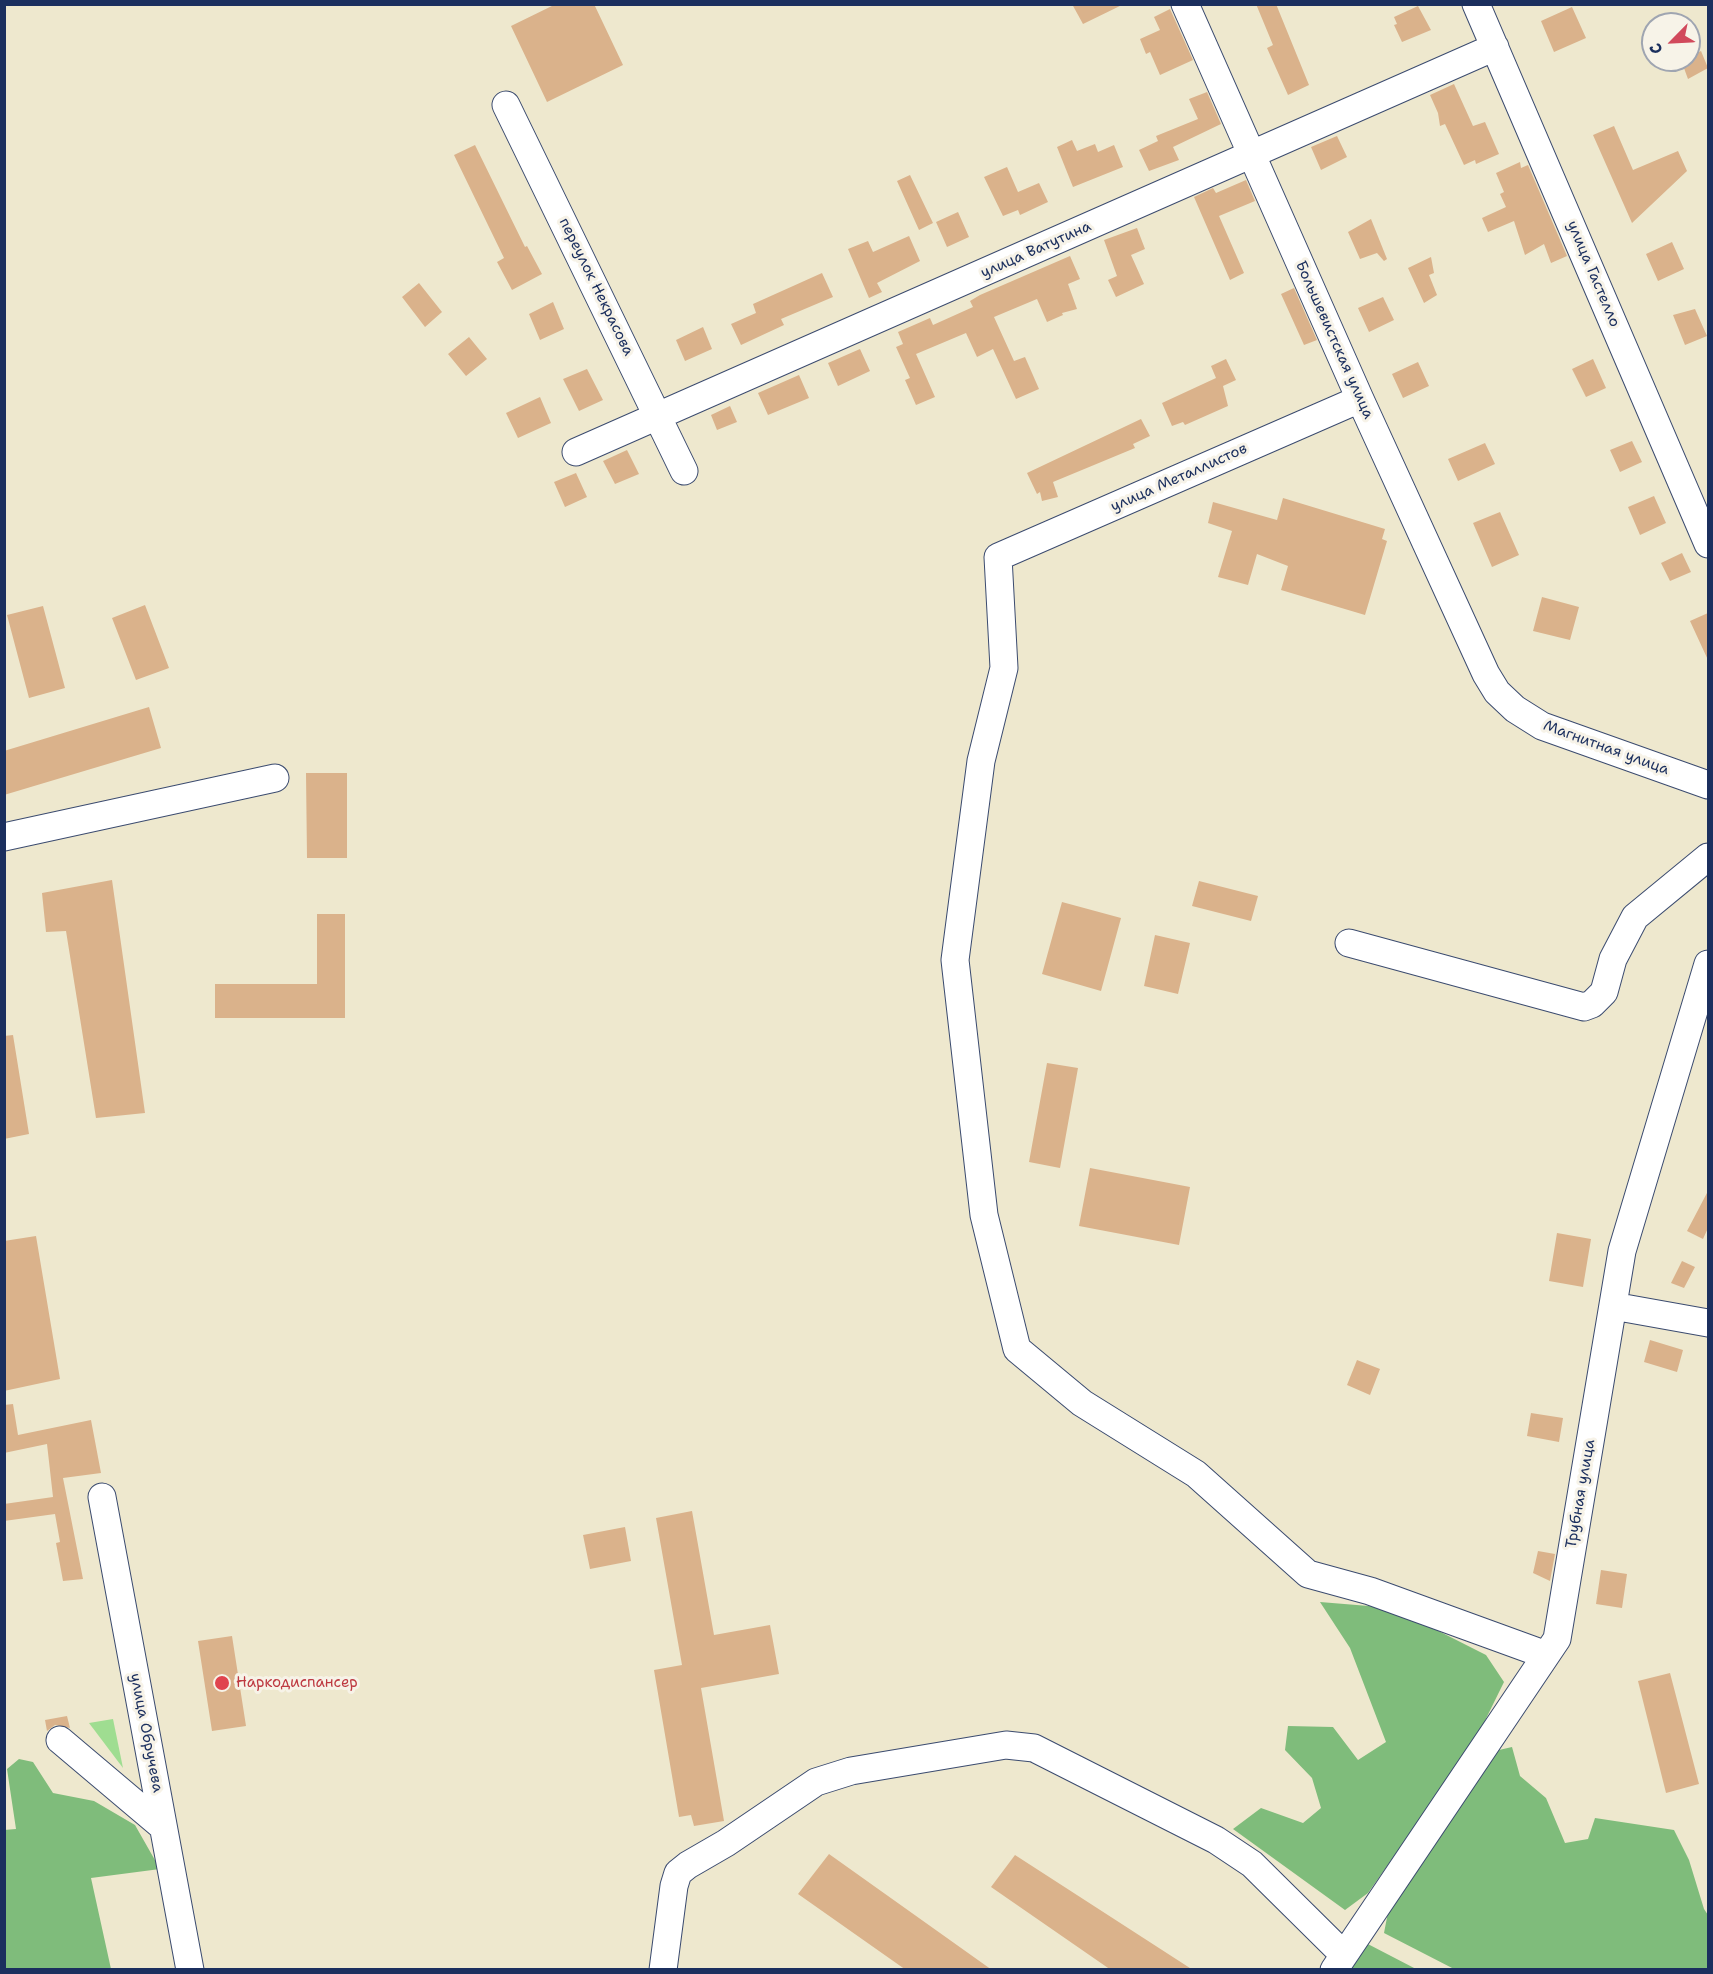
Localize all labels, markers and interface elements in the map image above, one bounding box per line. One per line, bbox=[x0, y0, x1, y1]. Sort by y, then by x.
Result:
north arrow bbox=[1641, 12, 1701, 72]
text: С bbox=[1644, 40, 1668, 57]
street label: переулок Некрасова bbox=[555, 215, 637, 359]
street label: улица Ватутина bbox=[978, 218, 1094, 282]
street label: улица Гастелло bbox=[1562, 218, 1624, 330]
street label: Большевистская улица bbox=[1291, 258, 1377, 422]
street label: улица Металлистов bbox=[1108, 440, 1250, 516]
street label: Магнитная улица bbox=[1541, 717, 1671, 779]
street label: Трубная улица bbox=[1563, 1438, 1599, 1550]
street label: улица Обручева bbox=[126, 1672, 166, 1794]
marker: Наркодиспансер bbox=[213, 1674, 231, 1692]
place label: Наркодиспансер bbox=[236, 1674, 358, 1692]

